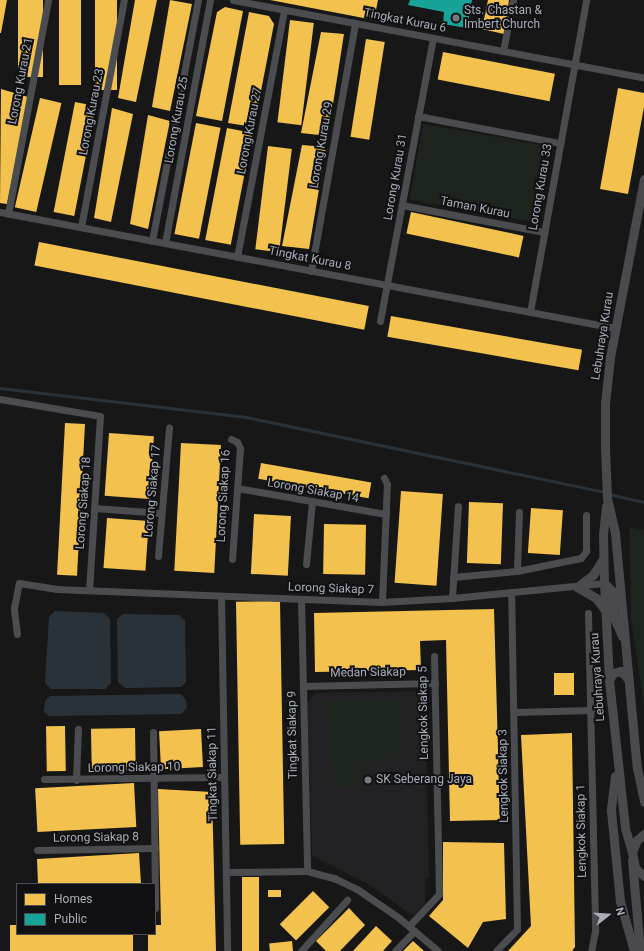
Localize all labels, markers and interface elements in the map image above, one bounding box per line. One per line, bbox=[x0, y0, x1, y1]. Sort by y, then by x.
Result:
place label: Sts. Chastan & Imbert Church bbox=[464, 4, 542, 32]
street label: Tingkat Kurau 6 bbox=[363, 6, 447, 36]
marker: Sts. Chastan & Imbert Church bbox=[451, 13, 461, 23]
street label: Lorong Kurau 21 bbox=[6, 36, 36, 126]
street label: Lorong Kurau 23 bbox=[77, 67, 107, 157]
street label: Lorong Kurau 25 bbox=[162, 75, 192, 165]
street label: Lorong Kurau 27 bbox=[235, 86, 265, 176]
street label: Lorong Kurau 29 bbox=[307, 100, 337, 190]
street label: Lorong Kurau 31 bbox=[381, 132, 411, 222]
street label: Lorong Kurau 33 bbox=[526, 142, 556, 232]
street label: Taman Kurau bbox=[439, 194, 511, 222]
street label: Tingkat Kurau 8 bbox=[268, 244, 352, 274]
street label: Lebuhraya Kurau bbox=[589, 291, 617, 381]
street label: Lorong Siakap 17 bbox=[142, 444, 164, 538]
street label: Lorong Siakap 16 bbox=[214, 449, 234, 543]
street label: Lorong Siakap 18 bbox=[74, 456, 94, 550]
street label: Lorong Siakap 14 bbox=[266, 476, 360, 506]
street label: Lorong Siakap 7 bbox=[288, 580, 374, 598]
street label: Lebuhraya Kurau bbox=[588, 632, 608, 722]
street label: Medan Siakap bbox=[330, 665, 406, 681]
street label: Lengkok Siakap 5 bbox=[416, 666, 432, 760]
street label: Tingkat Siakap 9 bbox=[285, 691, 301, 779]
street label: Tingkat Siakap 11 bbox=[205, 726, 221, 822]
street label: Lengkok Siakap 3 bbox=[496, 729, 512, 823]
street label: Lorong Siakap 10 bbox=[87, 760, 181, 776]
place label: SK Seberang Jaya bbox=[376, 773, 472, 787]
marker: SK Seberang Jaya bbox=[363, 775, 373, 785]
street label: Lengkok Siakap 1 bbox=[574, 784, 590, 878]
street label: Lorong Siakap 8 bbox=[53, 830, 139, 846]
legend bbox=[16, 883, 156, 935]
text: Homes bbox=[54, 892, 92, 906]
north arrow bbox=[588, 895, 628, 935]
text: N bbox=[613, 906, 627, 917]
text: Public bbox=[54, 912, 87, 926]

